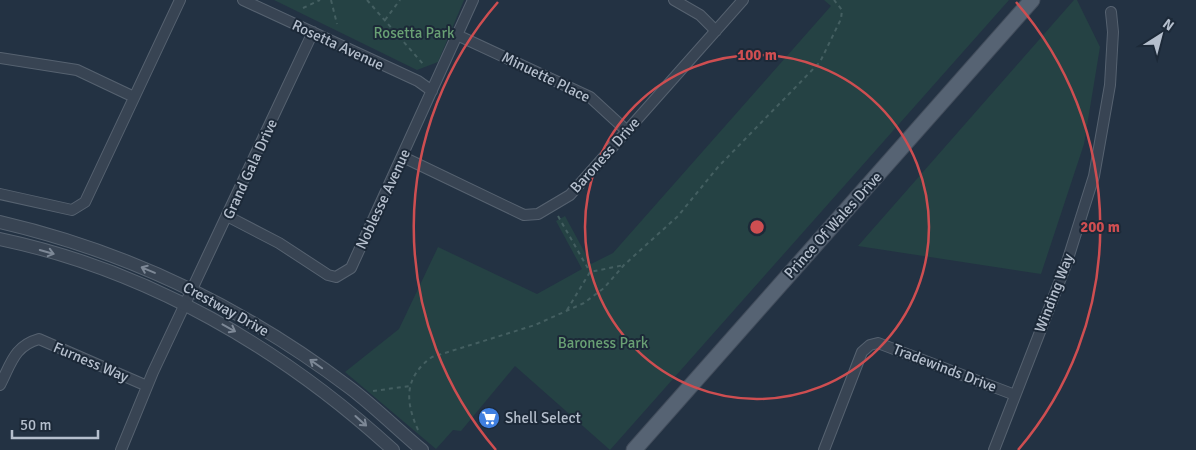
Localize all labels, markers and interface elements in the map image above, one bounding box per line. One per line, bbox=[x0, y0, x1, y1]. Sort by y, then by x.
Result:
north arrow bbox=[1136, 10, 1186, 60]
text: N bbox=[1159, 15, 1177, 35]
street label: Rosetta Avenue bbox=[289, 16, 387, 74]
park label: Rosetta Park bbox=[374, 24, 455, 42]
text: 100 m bbox=[737, 46, 777, 64]
street label: Minuette Place bbox=[499, 48, 593, 106]
street label: Baroness Drive bbox=[566, 114, 644, 196]
street label: Grand Gala Drive bbox=[219, 116, 281, 222]
street label: Noblesse Avenue bbox=[352, 146, 414, 252]
street label: Prince Of Wales Drive bbox=[780, 168, 886, 282]
centre of rings bbox=[748, 218, 766, 236]
text: 200 m bbox=[1080, 218, 1120, 236]
one-way arrow bbox=[39, 248, 55, 257]
street label: Winding Way bbox=[1031, 251, 1077, 335]
one-way arrow bbox=[141, 265, 156, 275]
street label: Crestway Drive bbox=[180, 278, 272, 340]
one-way arrow bbox=[221, 323, 236, 333]
park label: Baroness Park bbox=[558, 334, 649, 352]
street label: Furness Way bbox=[51, 338, 131, 386]
street label: Tradewinds Drive bbox=[891, 340, 999, 396]
one-way arrow bbox=[310, 359, 324, 369]
supermarket icon: Shell Select bbox=[477, 406, 501, 430]
scale bar bbox=[12, 408, 99, 440]
place label: Shell Select bbox=[505, 409, 581, 427]
text: 50 m bbox=[20, 416, 51, 434]
one-way arrow bbox=[355, 416, 368, 427]

